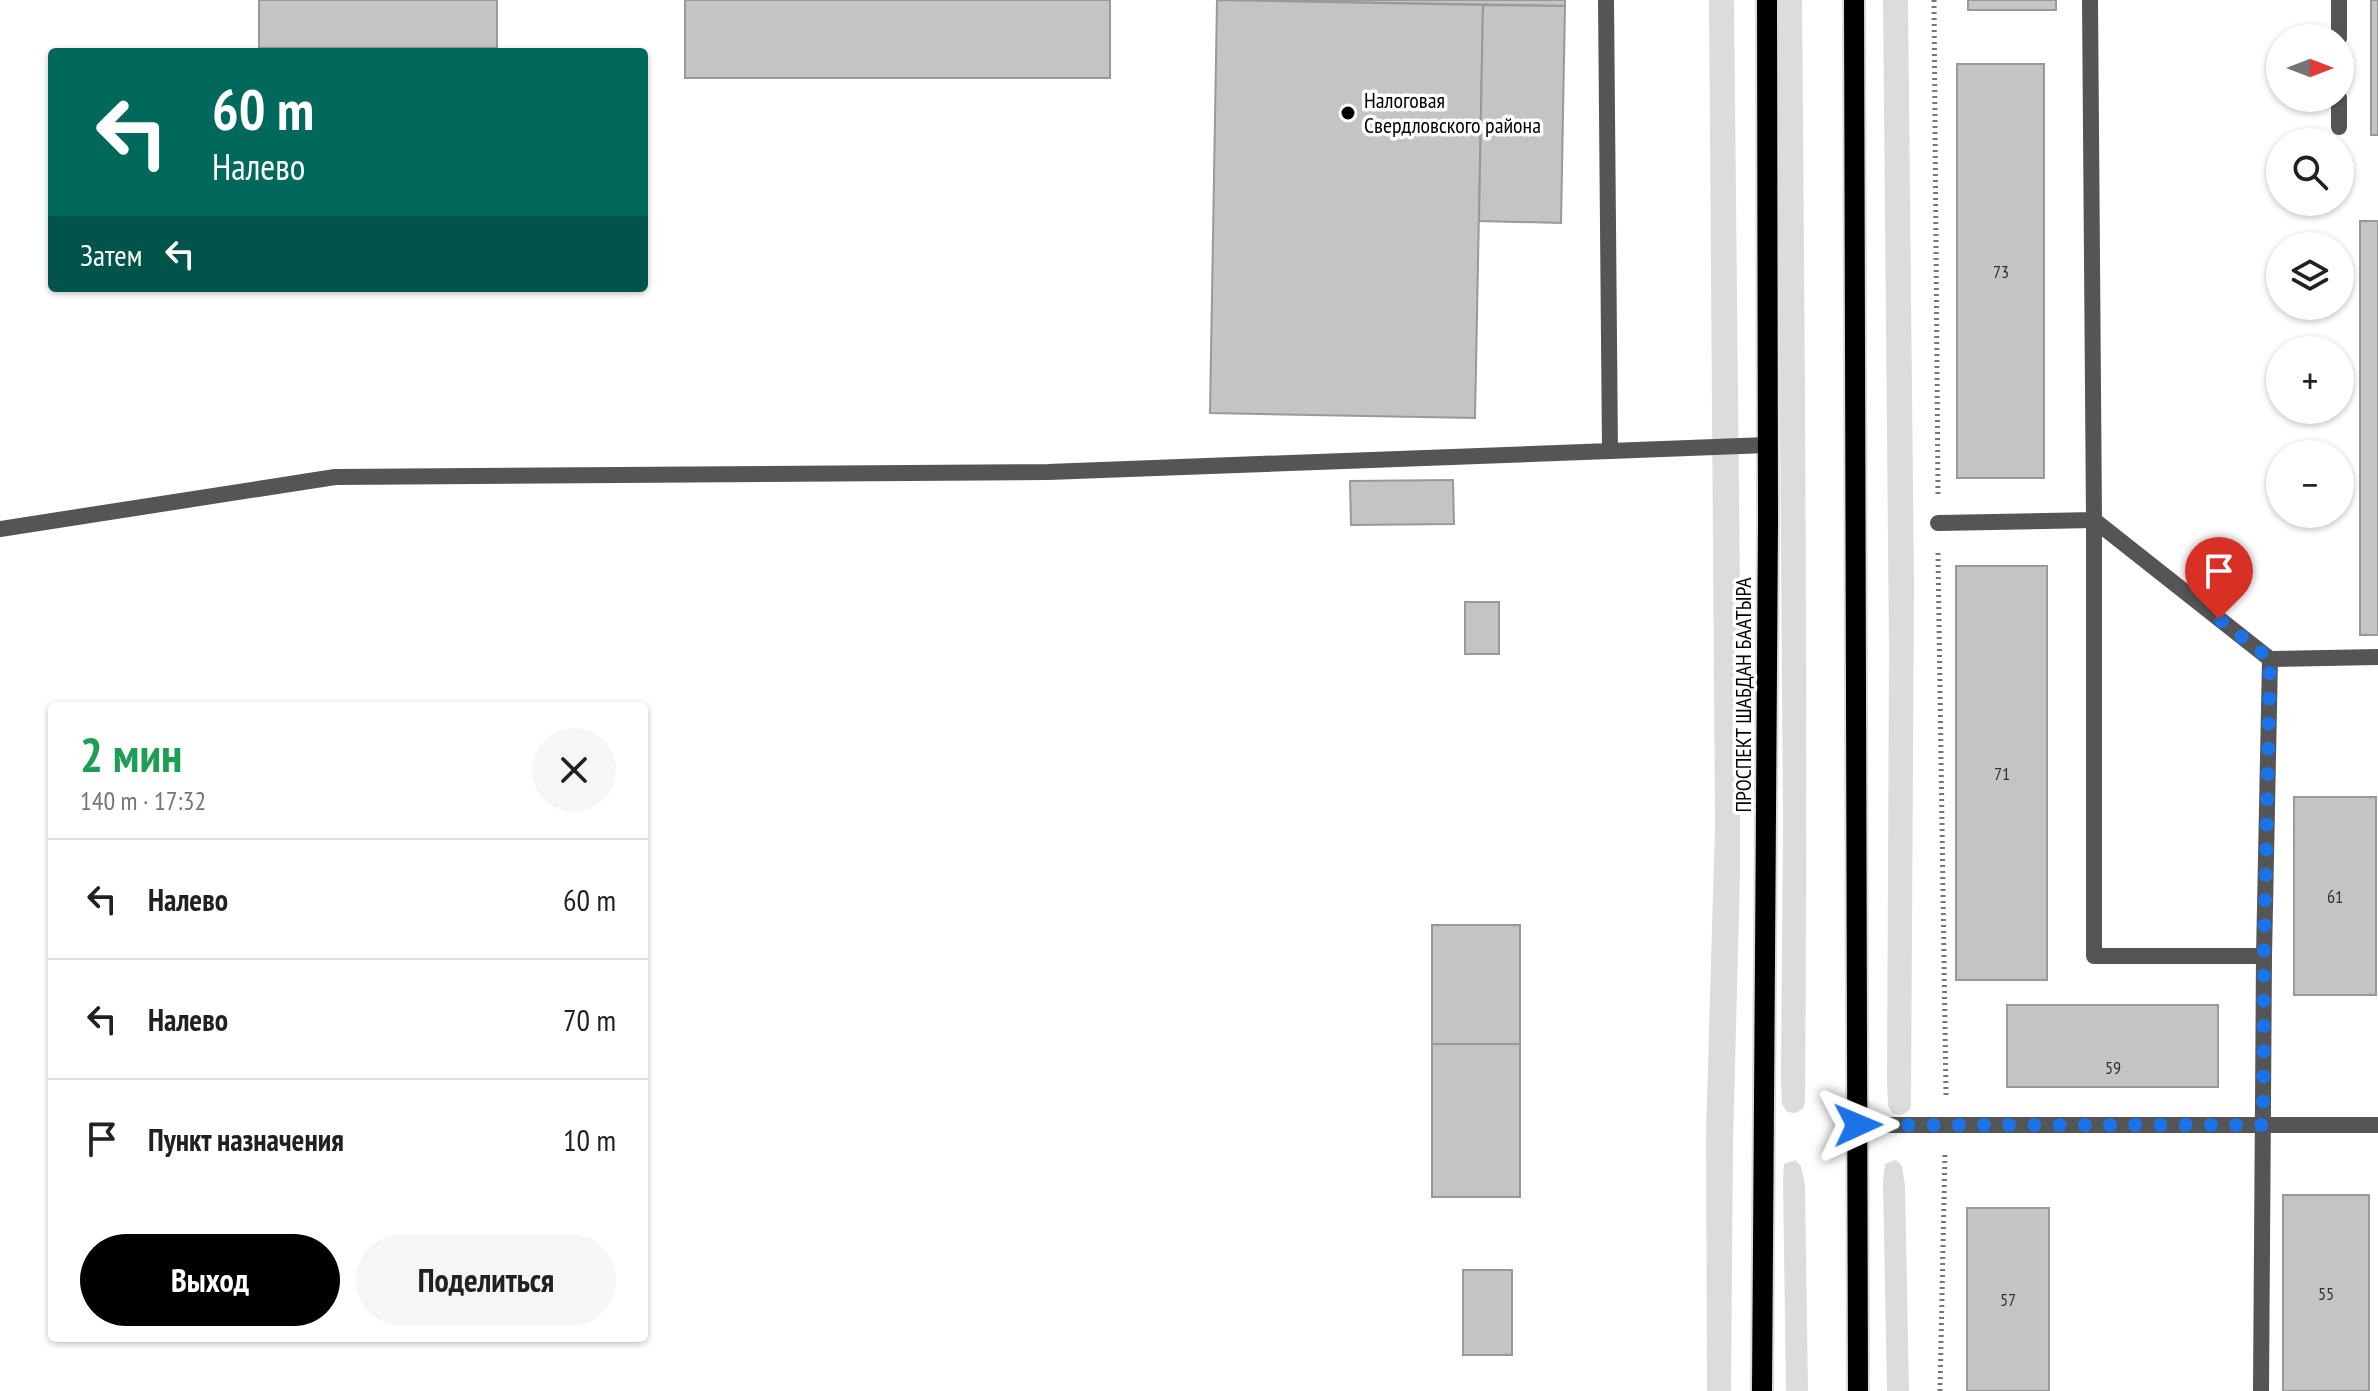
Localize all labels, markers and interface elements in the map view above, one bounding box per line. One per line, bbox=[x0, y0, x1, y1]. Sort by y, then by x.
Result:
north arrow bbox=[2266, 24, 2354, 112]
map controls bbox=[2266, 24, 2354, 528]
text: 60 m bbox=[212, 73, 314, 145]
icon: left bbox=[80, 80, 184, 184]
place label: Налоговая Свердловского района bbox=[1364, 86, 1541, 139]
marker: Налоговая Свердловского района bbox=[1339, 104, 1357, 122]
button: search bbox=[2266, 128, 2354, 216]
text: Налево bbox=[212, 143, 305, 190]
icon: left bbox=[158, 232, 202, 276]
button: layers bbox=[2266, 232, 2354, 320]
text: Затем bbox=[80, 235, 142, 274]
house number: 73 bbox=[1993, 260, 2009, 283]
button: + bbox=[2266, 336, 2354, 424]
button: − bbox=[2266, 440, 2354, 528]
pin bbox=[2185, 537, 2253, 619]
icon: arrive bbox=[2197, 549, 2241, 593]
street label: ПРОСПЕКТ ШАБДАН БААТЫРА bbox=[1729, 577, 1757, 813]
text: 2 мин bbox=[80, 723, 182, 785]
button: close bbox=[532, 728, 616, 812]
house number: 71 bbox=[1994, 762, 2010, 785]
text: 140 m · 17:32 bbox=[80, 784, 206, 817]
icon: left bbox=[80, 877, 124, 921]
text: Налево bbox=[148, 880, 228, 919]
text: 60 m bbox=[563, 880, 616, 919]
house number: 61 bbox=[2327, 885, 2343, 908]
icon: left bbox=[80, 997, 124, 1041]
text: Налево bbox=[148, 1000, 228, 1039]
text: 70 m bbox=[563, 1000, 616, 1039]
house number: 59 bbox=[2105, 1056, 2121, 1079]
position arrow bbox=[1816, 1083, 1900, 1167]
icon: arrive bbox=[80, 1117, 124, 1161]
text: Пункт назначения bbox=[148, 1120, 344, 1159]
text: 10 m bbox=[563, 1120, 616, 1159]
button: Выход bbox=[80, 1234, 340, 1326]
button: Поделиться bbox=[356, 1234, 616, 1326]
house number: 55 bbox=[2318, 1282, 2334, 1305]
house number: 57 bbox=[2000, 1288, 2016, 1311]

